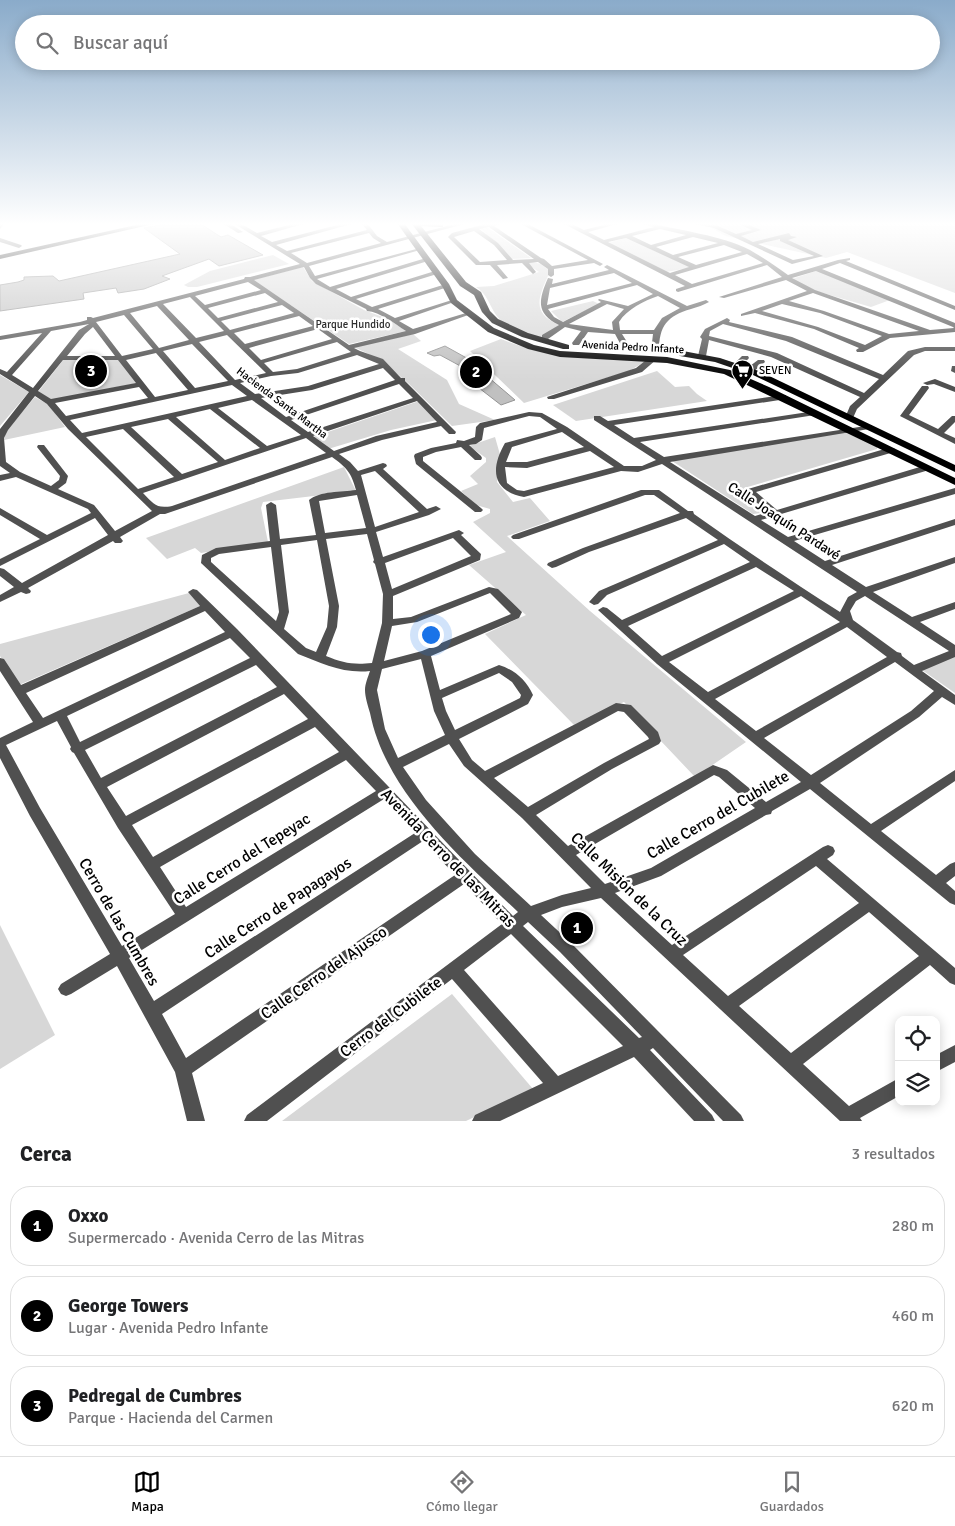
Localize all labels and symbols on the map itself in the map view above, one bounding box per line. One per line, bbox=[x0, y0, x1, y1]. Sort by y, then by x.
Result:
park label: Parque Hundido bbox=[315, 318, 391, 331]
street label: Avenida Pedro Infante bbox=[581, 338, 685, 356]
pin: 3 bbox=[75, 352, 107, 390]
pin: 2 bbox=[460, 353, 492, 391]
supermarket icon: SEVEN bbox=[731, 358, 755, 389]
place label: SEVEN bbox=[759, 364, 791, 377]
street label: Hacienda Santa Martha bbox=[234, 365, 330, 442]
street label: Calle Joaquín Pardavé bbox=[725, 478, 843, 564]
your location bbox=[418, 622, 444, 648]
street label: Calle Cerro del Cubilete bbox=[643, 766, 793, 864]
street label: Avenida Cerro de las Mitras bbox=[376, 784, 520, 932]
street label: Calle Cerro del Tepeyac bbox=[170, 809, 314, 909]
street label: Calle Misión de la Cruz bbox=[566, 828, 692, 950]
street label: Calle Cerro de Papagayos bbox=[201, 853, 355, 963]
street label: Cerro de las Cumbres bbox=[74, 854, 164, 990]
pin: 1 bbox=[561, 909, 593, 947]
street label: Calle Cerro del Ajusco bbox=[257, 922, 391, 1024]
street label: Cerro del Cubilete bbox=[336, 972, 446, 1062]

